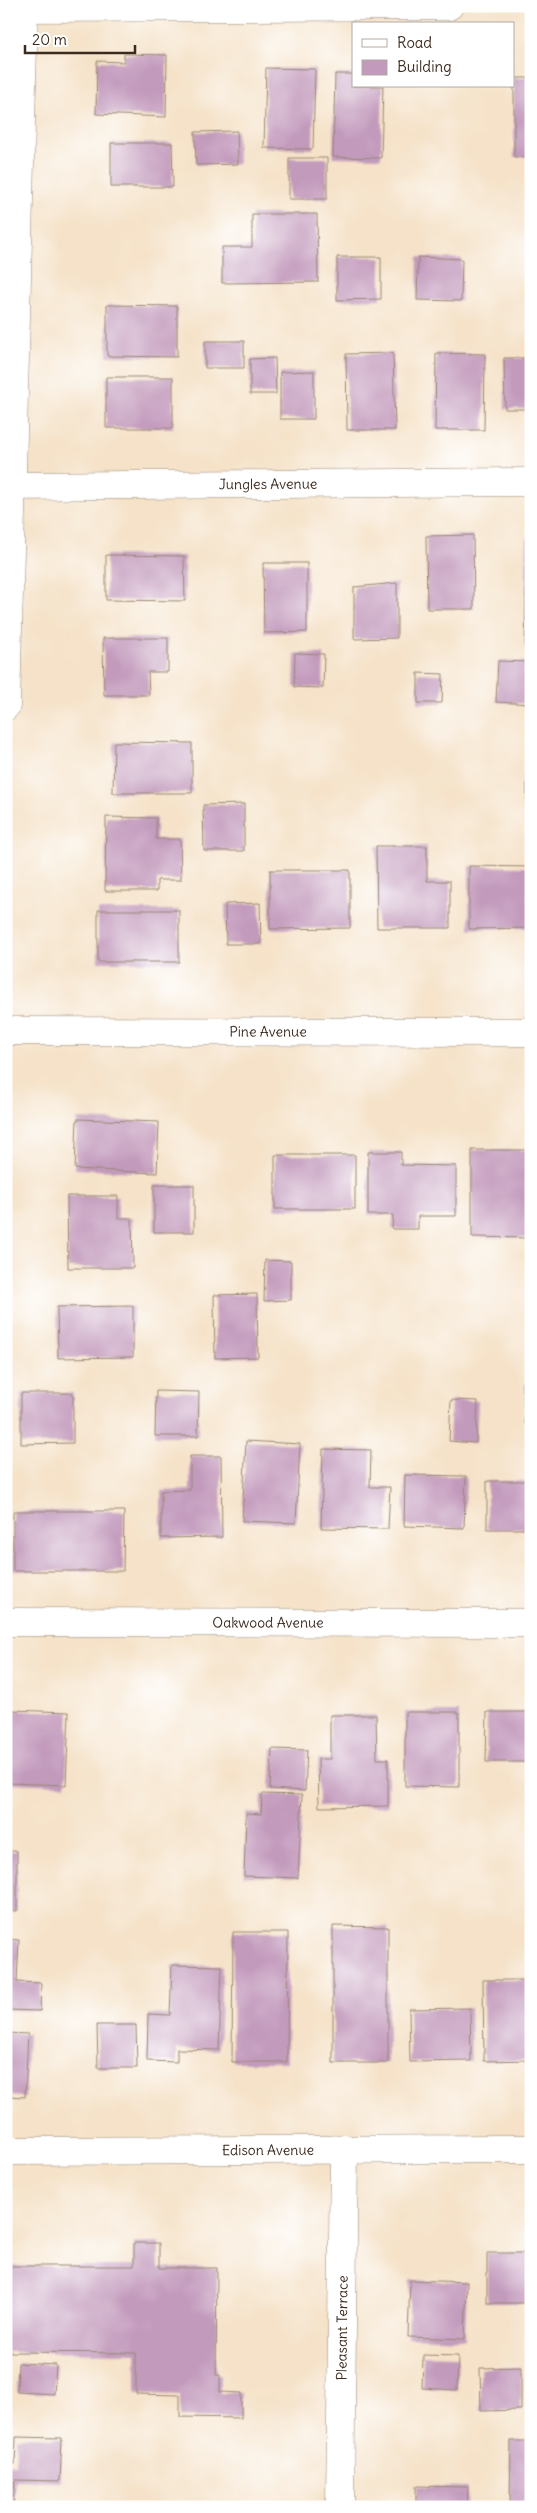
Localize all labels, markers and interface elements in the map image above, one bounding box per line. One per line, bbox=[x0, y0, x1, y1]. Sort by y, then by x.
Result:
scale bar bbox=[25, 22, 135, 54]
legend bbox=[352, 22, 514, 88]
text: 20 m bbox=[32, 30, 67, 49]
text: Road bbox=[397, 33, 432, 52]
text: Building bbox=[397, 57, 452, 76]
street label: Jungles Avenue bbox=[219, 475, 317, 493]
street label: Pine Avenue bbox=[229, 1022, 307, 1041]
street label: Oakwood Avenue bbox=[212, 1613, 324, 1632]
street label: Edison Avenue bbox=[222, 2141, 314, 2159]
street label: Pleasant Terrace bbox=[332, 2275, 352, 2381]

